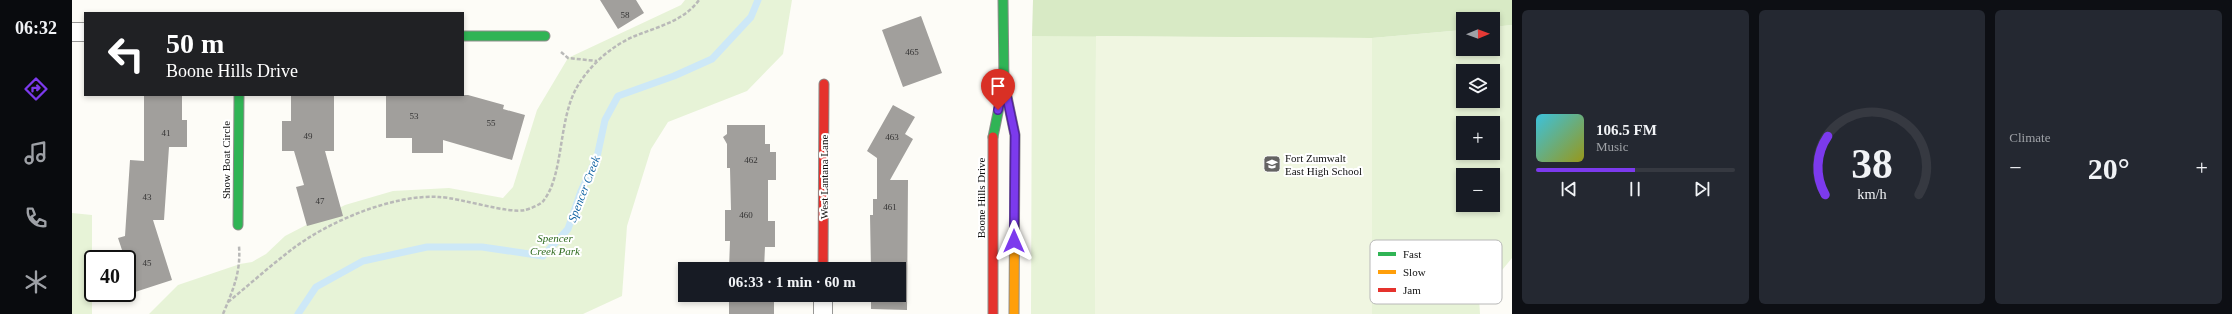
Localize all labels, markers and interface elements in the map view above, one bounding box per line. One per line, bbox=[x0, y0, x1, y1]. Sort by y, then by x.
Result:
house number: 58 bbox=[621, 10, 630, 20]
north arrow bbox=[1456, 12, 1500, 56]
map controls bbox=[1456, 12, 1500, 212]
text: 06:32 bbox=[15, 18, 57, 38]
icon: left bbox=[100, 28, 152, 80]
text: 50 m bbox=[166, 28, 224, 59]
house number: 465 bbox=[905, 47, 919, 57]
text: Boone Hills Drive bbox=[166, 61, 298, 81]
button: layers bbox=[1456, 64, 1500, 108]
pin bbox=[981, 69, 1015, 110]
icon: directions bbox=[22, 75, 50, 103]
icon: arrive bbox=[987, 75, 1009, 97]
house number: 53 bbox=[410, 111, 419, 121]
button: + bbox=[1456, 116, 1500, 160]
house number: 55 bbox=[487, 118, 496, 128]
street label: Show Boat Circle bbox=[220, 121, 232, 199]
text: 106.5 FM bbox=[1596, 122, 1657, 138]
house number: 41 bbox=[162, 128, 171, 138]
text: Climate bbox=[2009, 130, 2051, 145]
house number: 49 bbox=[304, 131, 313, 141]
house number: 463 bbox=[885, 132, 899, 142]
street label: West Lantana Lane bbox=[818, 135, 830, 219]
icon: music bbox=[22, 139, 50, 167]
text: Music bbox=[1596, 139, 1629, 154]
text: 38 bbox=[1851, 141, 1893, 187]
place label: Fort Zumwalt East High School bbox=[1285, 152, 1362, 177]
text: 20° bbox=[2088, 152, 2130, 185]
water label: Spencer Creek bbox=[565, 153, 603, 224]
school or university icon: Fort Zumwalt East High School bbox=[1262, 154, 1282, 174]
house number: 462 bbox=[744, 155, 758, 165]
text: − bbox=[2009, 155, 2022, 180]
text: + bbox=[2196, 155, 2208, 180]
street label: Boone Hills Drive bbox=[975, 158, 987, 238]
button: − bbox=[1456, 168, 1500, 212]
icon: previous bbox=[1558, 178, 1580, 200]
icon: pause bbox=[1624, 178, 1646, 200]
icon: next bbox=[1691, 178, 1713, 200]
text: km/h bbox=[1857, 186, 1887, 202]
house number: 43 bbox=[143, 192, 152, 202]
house number: 47 bbox=[316, 196, 325, 206]
house number: 461 bbox=[883, 202, 897, 212]
icon: phone bbox=[22, 204, 50, 232]
house number: 460 bbox=[739, 210, 753, 220]
position arrow bbox=[993, 220, 1035, 262]
park label: Spencer Creek Park bbox=[530, 232, 581, 257]
legend bbox=[1370, 240, 1502, 304]
text: Fast bbox=[1403, 248, 1421, 260]
speed limit sign: 40 bbox=[84, 250, 136, 302]
house number: 45 bbox=[143, 258, 152, 268]
text: Slow bbox=[1403, 266, 1426, 278]
icon: climate bbox=[22, 268, 50, 296]
text: 06:33 · 1 min · 60 m bbox=[728, 274, 856, 290]
text: Jam bbox=[1403, 284, 1421, 296]

